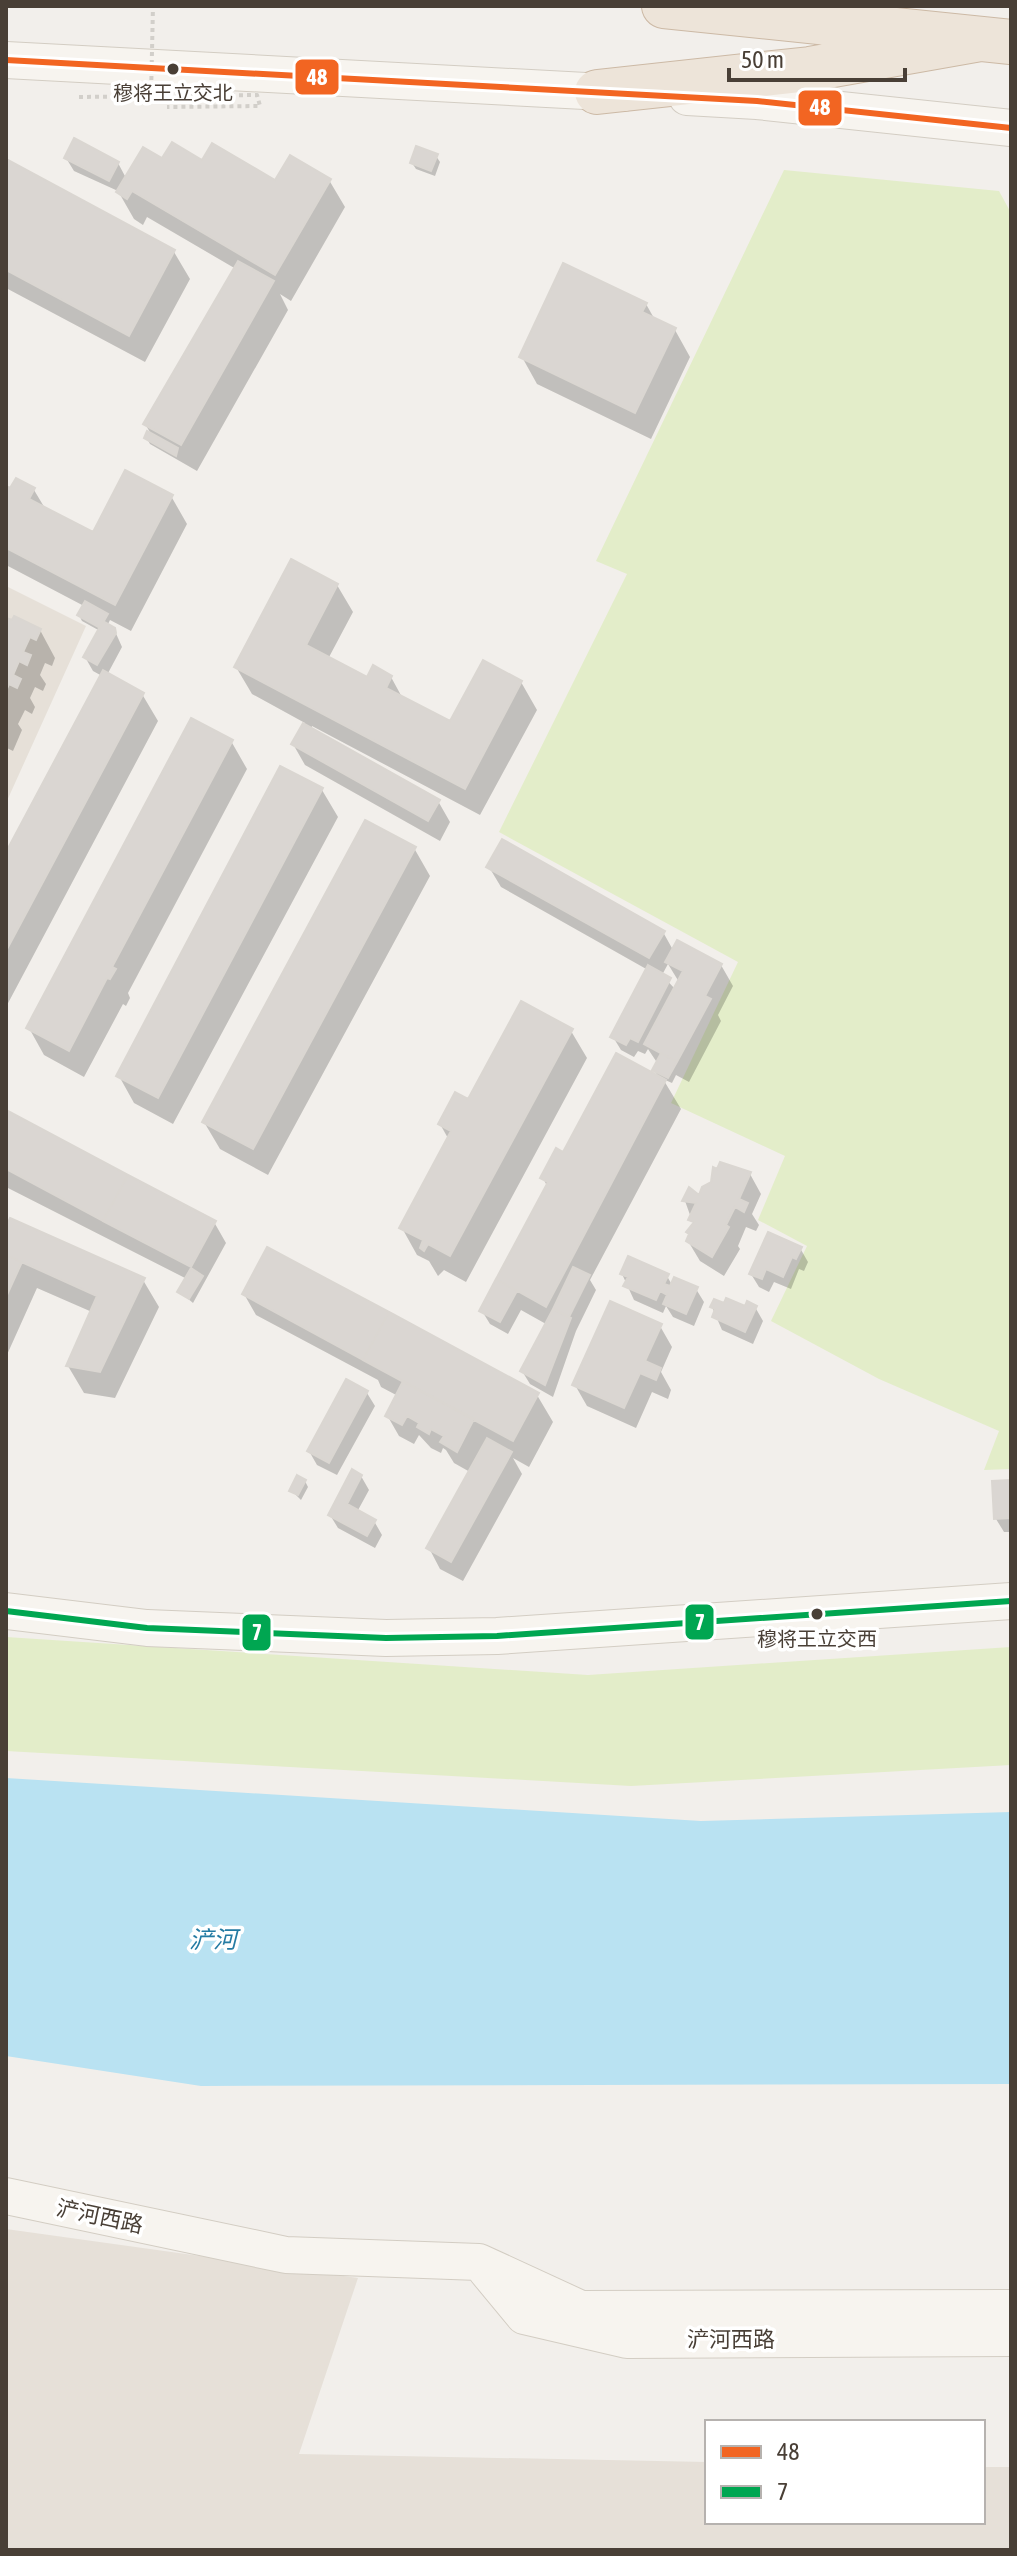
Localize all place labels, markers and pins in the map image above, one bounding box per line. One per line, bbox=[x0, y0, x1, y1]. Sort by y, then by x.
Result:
marker: 穆将王立交北 bbox=[165, 61, 181, 77]
place label: 穆将王立交北 bbox=[113, 81, 233, 104]
marker: 穆将王立交西 bbox=[809, 1606, 825, 1622]
place label: 穆将王立交西 bbox=[757, 1627, 877, 1650]

